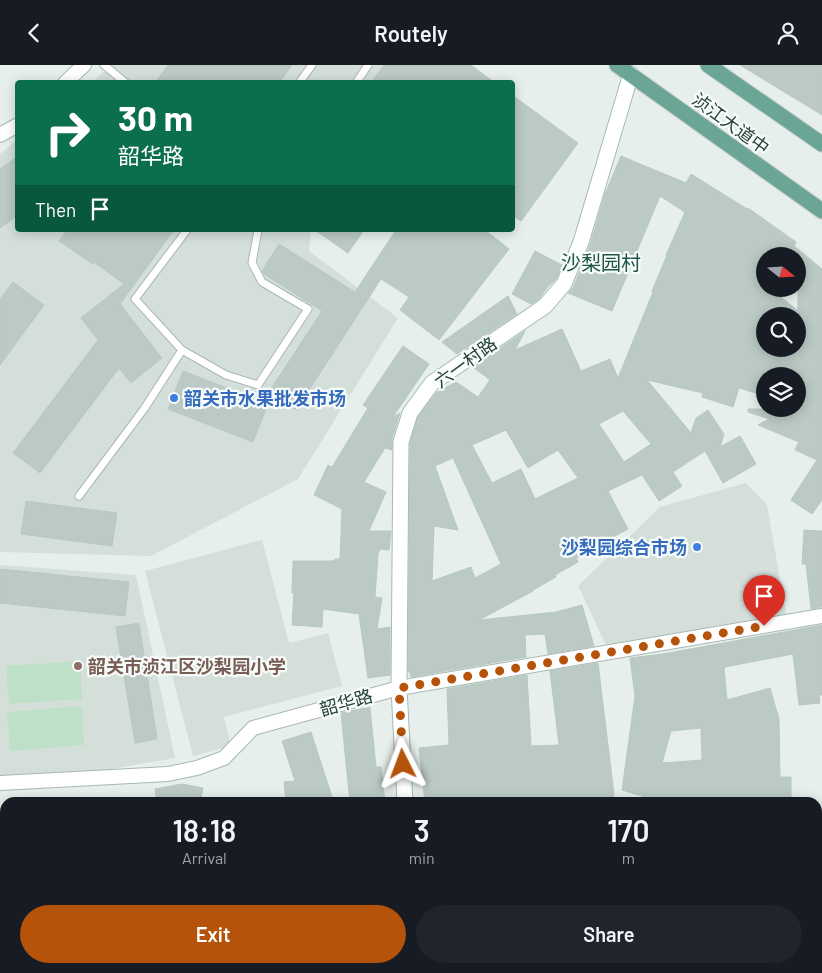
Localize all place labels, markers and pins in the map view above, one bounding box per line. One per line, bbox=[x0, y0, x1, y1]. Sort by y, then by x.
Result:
place label: 韶关市水果批发市场 bbox=[184, 387, 346, 409]
marker: 韶关市水果批发市场 bbox=[168, 392, 180, 404]
place label: 沙梨园综合市场 bbox=[561, 536, 687, 558]
marker: 沙梨园综合市场 bbox=[691, 541, 703, 553]
pin bbox=[743, 575, 785, 626]
place label: 韶关市浈江区沙梨园小学 bbox=[88, 655, 286, 677]
marker: 韶关市浈江区沙梨园小学 bbox=[72, 660, 84, 672]

